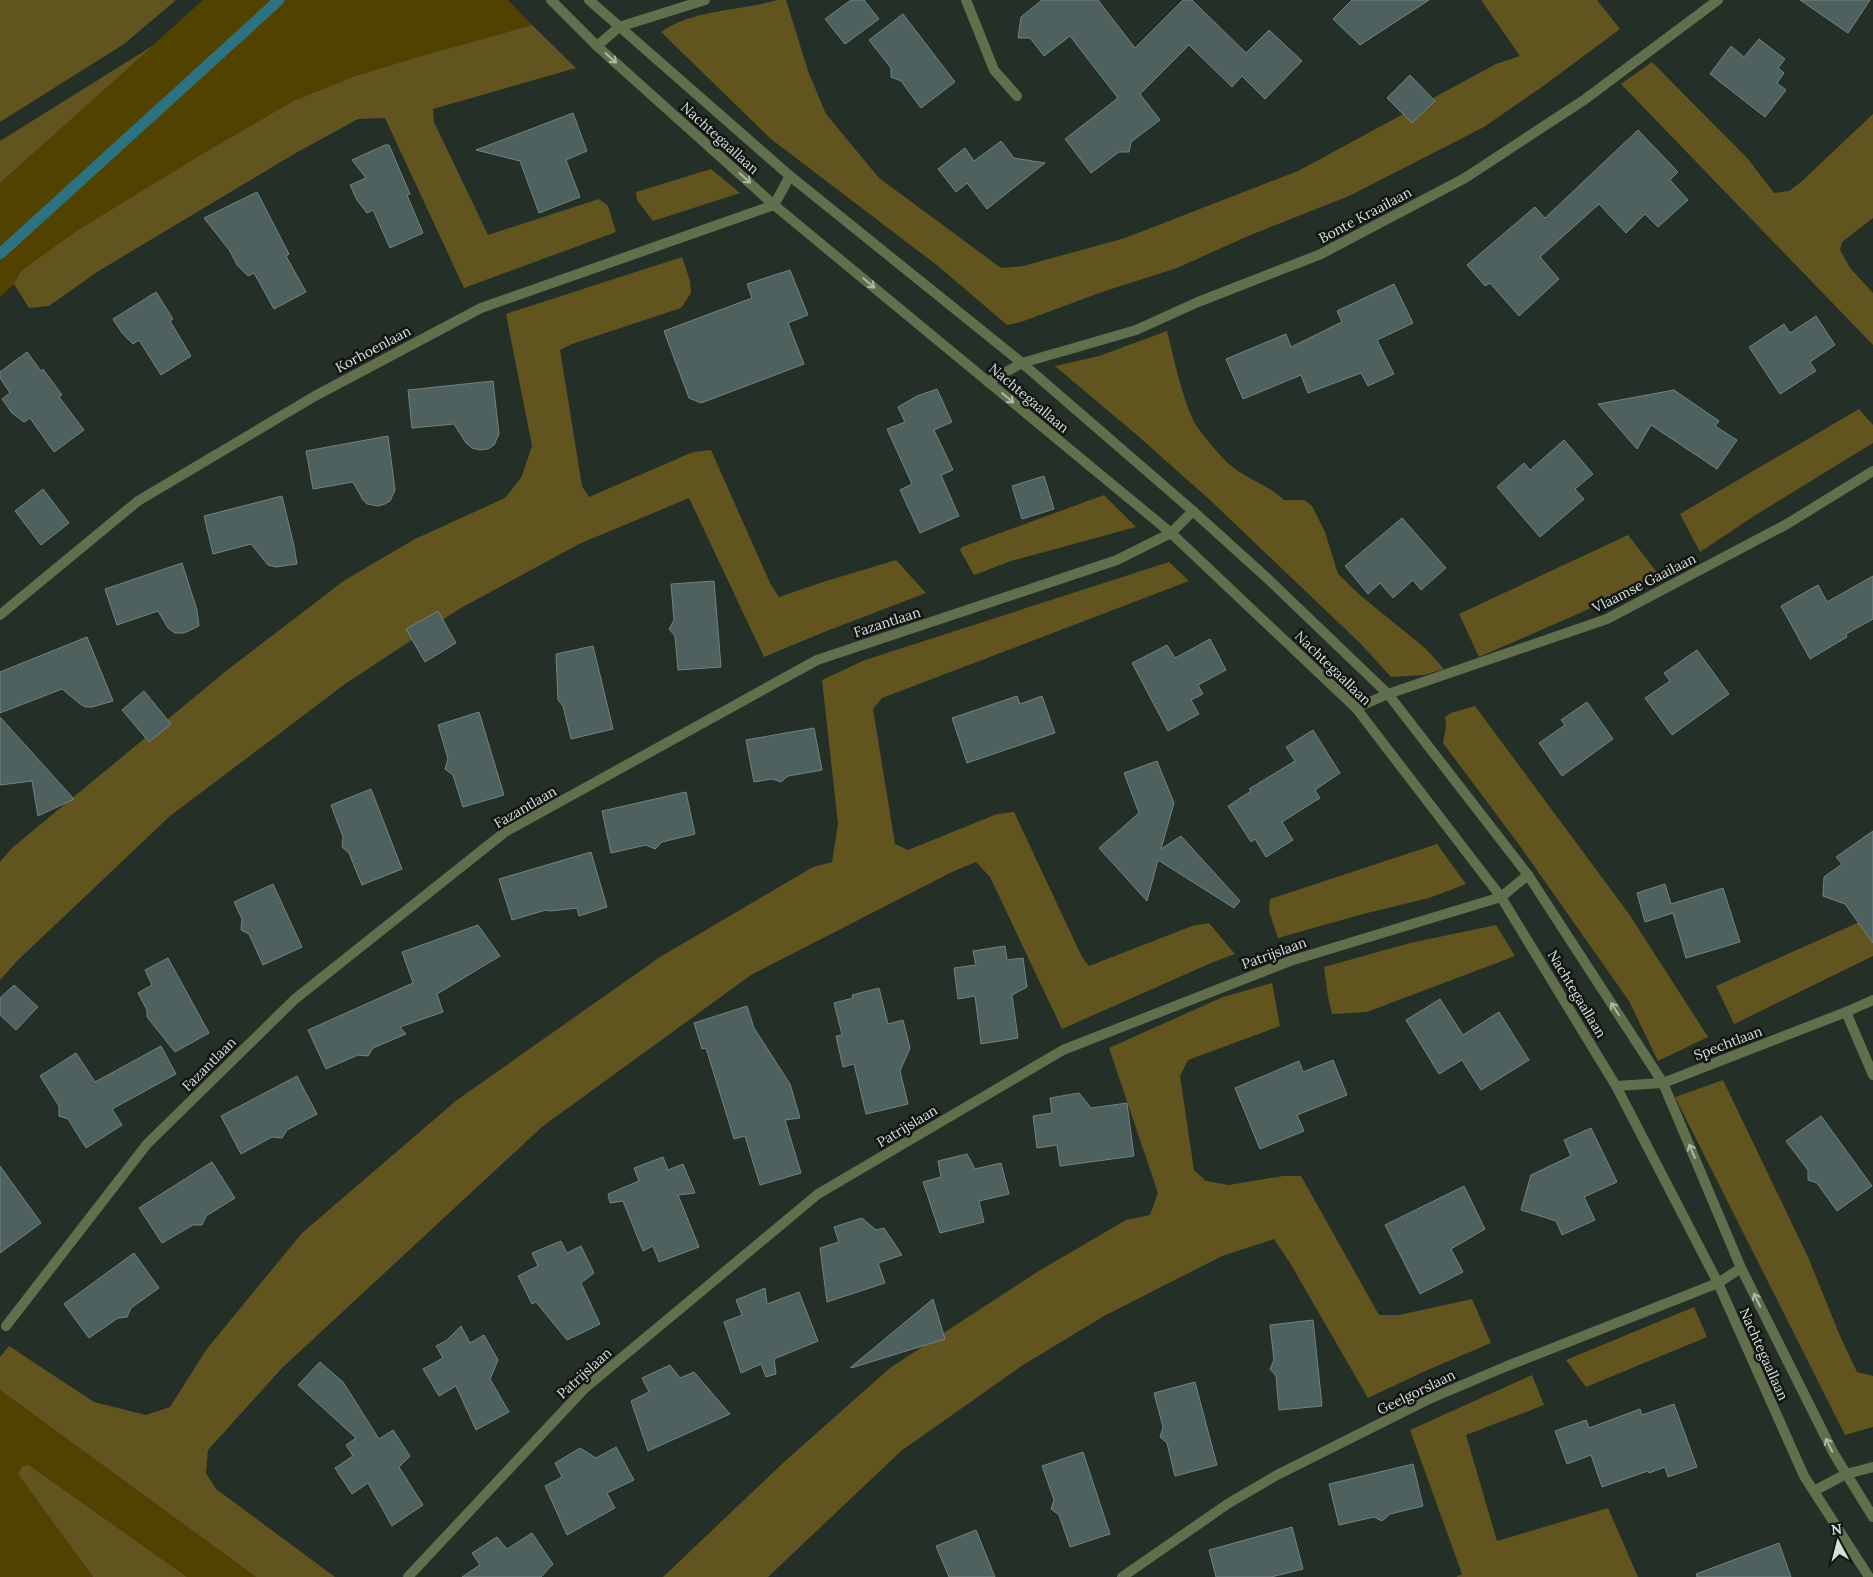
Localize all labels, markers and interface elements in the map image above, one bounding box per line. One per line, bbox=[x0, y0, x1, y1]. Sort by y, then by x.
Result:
one-way arrow bbox=[605, 53, 618, 64]
street label: Nachtegaallaan bbox=[677, 98, 763, 178]
one-way arrow bbox=[739, 173, 752, 184]
street label: Bonte Kraailaan bbox=[1315, 183, 1415, 247]
one-way arrow bbox=[863, 278, 876, 289]
street label: Korhoenlaan bbox=[332, 321, 414, 376]
street label: Nachtegaallaan bbox=[985, 359, 1073, 437]
one-way arrow bbox=[1001, 393, 1014, 404]
street label: Vlaamse Gaailaan bbox=[1588, 549, 1699, 617]
street label: Fazantlaan bbox=[851, 603, 923, 641]
street label: Nachtegaallaan bbox=[1291, 627, 1375, 709]
street label: Fazantlaan bbox=[491, 782, 560, 832]
street label: Patrijslaan bbox=[1239, 933, 1309, 973]
street label: Nachtegaallaan bbox=[1544, 947, 1611, 1042]
one-way arrow bbox=[1609, 1002, 1619, 1016]
street label: Spechtlaan bbox=[1691, 1022, 1765, 1064]
street label: Fazantlaan bbox=[178, 1033, 240, 1095]
street label: Patrijslaan bbox=[873, 1101, 941, 1151]
one-way arrow bbox=[1686, 1144, 1696, 1159]
one-way arrow bbox=[1752, 1292, 1762, 1307]
street label: Nachtegaallaan bbox=[1736, 1305, 1793, 1403]
street label: Patrijslaan bbox=[553, 1343, 616, 1402]
street label: Geelgorslaan bbox=[1374, 1365, 1458, 1419]
one-way arrow bbox=[1824, 1438, 1834, 1453]
north arrow bbox=[1813, 1517, 1863, 1567]
text: N bbox=[1830, 1519, 1843, 1539]

